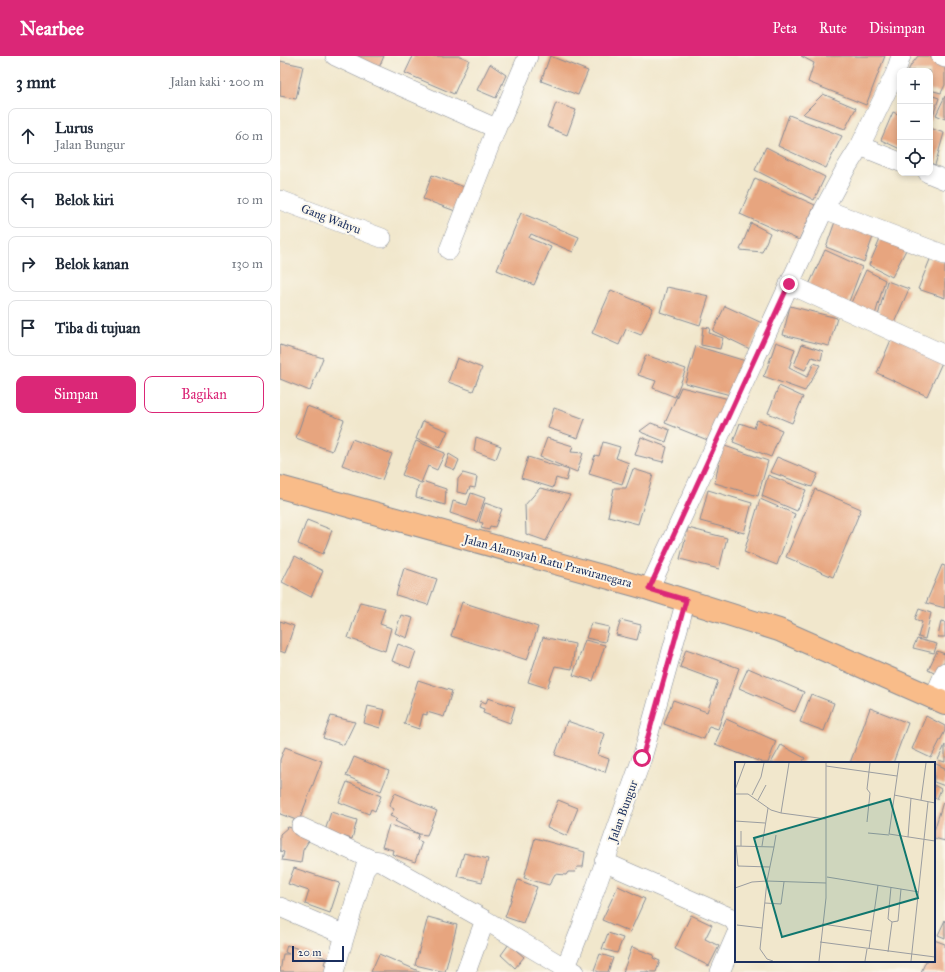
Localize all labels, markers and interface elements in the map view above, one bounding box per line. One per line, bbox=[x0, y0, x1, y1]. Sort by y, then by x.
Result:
text: Nearbee bbox=[20, 17, 84, 40]
text: Peta bbox=[773, 20, 797, 37]
text: Rute bbox=[819, 20, 847, 37]
text: Disimpan bbox=[869, 20, 925, 37]
map controls bbox=[897, 68, 933, 176]
button: + bbox=[897, 68, 933, 104]
text: 3 mnt bbox=[16, 72, 56, 93]
text: Jalan kaki · 200 m bbox=[170, 74, 264, 90]
button: − bbox=[897, 104, 933, 140]
text: Lurus bbox=[55, 119, 93, 137]
icon: ahead bbox=[17, 125, 39, 147]
text: 60 m bbox=[235, 128, 263, 144]
text: Jalan Bungur bbox=[55, 137, 125, 153]
button: locate bbox=[897, 140, 933, 176]
icon: left bbox=[17, 189, 39, 211]
text: Belok kiri bbox=[55, 191, 114, 209]
text: 10 m bbox=[237, 192, 263, 208]
street label: Gang Wahyu bbox=[299, 201, 363, 238]
icon: right bbox=[17, 253, 39, 275]
text: Belok kanan bbox=[55, 255, 129, 273]
text: 130 m bbox=[231, 256, 263, 272]
route end bbox=[780, 275, 798, 293]
icon: arrive bbox=[17, 317, 39, 339]
text: Tiba di tujuan bbox=[55, 319, 140, 337]
button: Simpan bbox=[16, 376, 136, 413]
button: Bagikan bbox=[144, 376, 264, 413]
street label: Jalan Alamsyah Ratu Prawiranegara bbox=[460, 531, 634, 591]
route start bbox=[633, 749, 651, 767]
inset map bbox=[735, 762, 935, 962]
street label: Jalan Bungur bbox=[605, 778, 642, 846]
scale bar bbox=[292, 944, 344, 963]
text: 20 m bbox=[298, 946, 321, 959]

